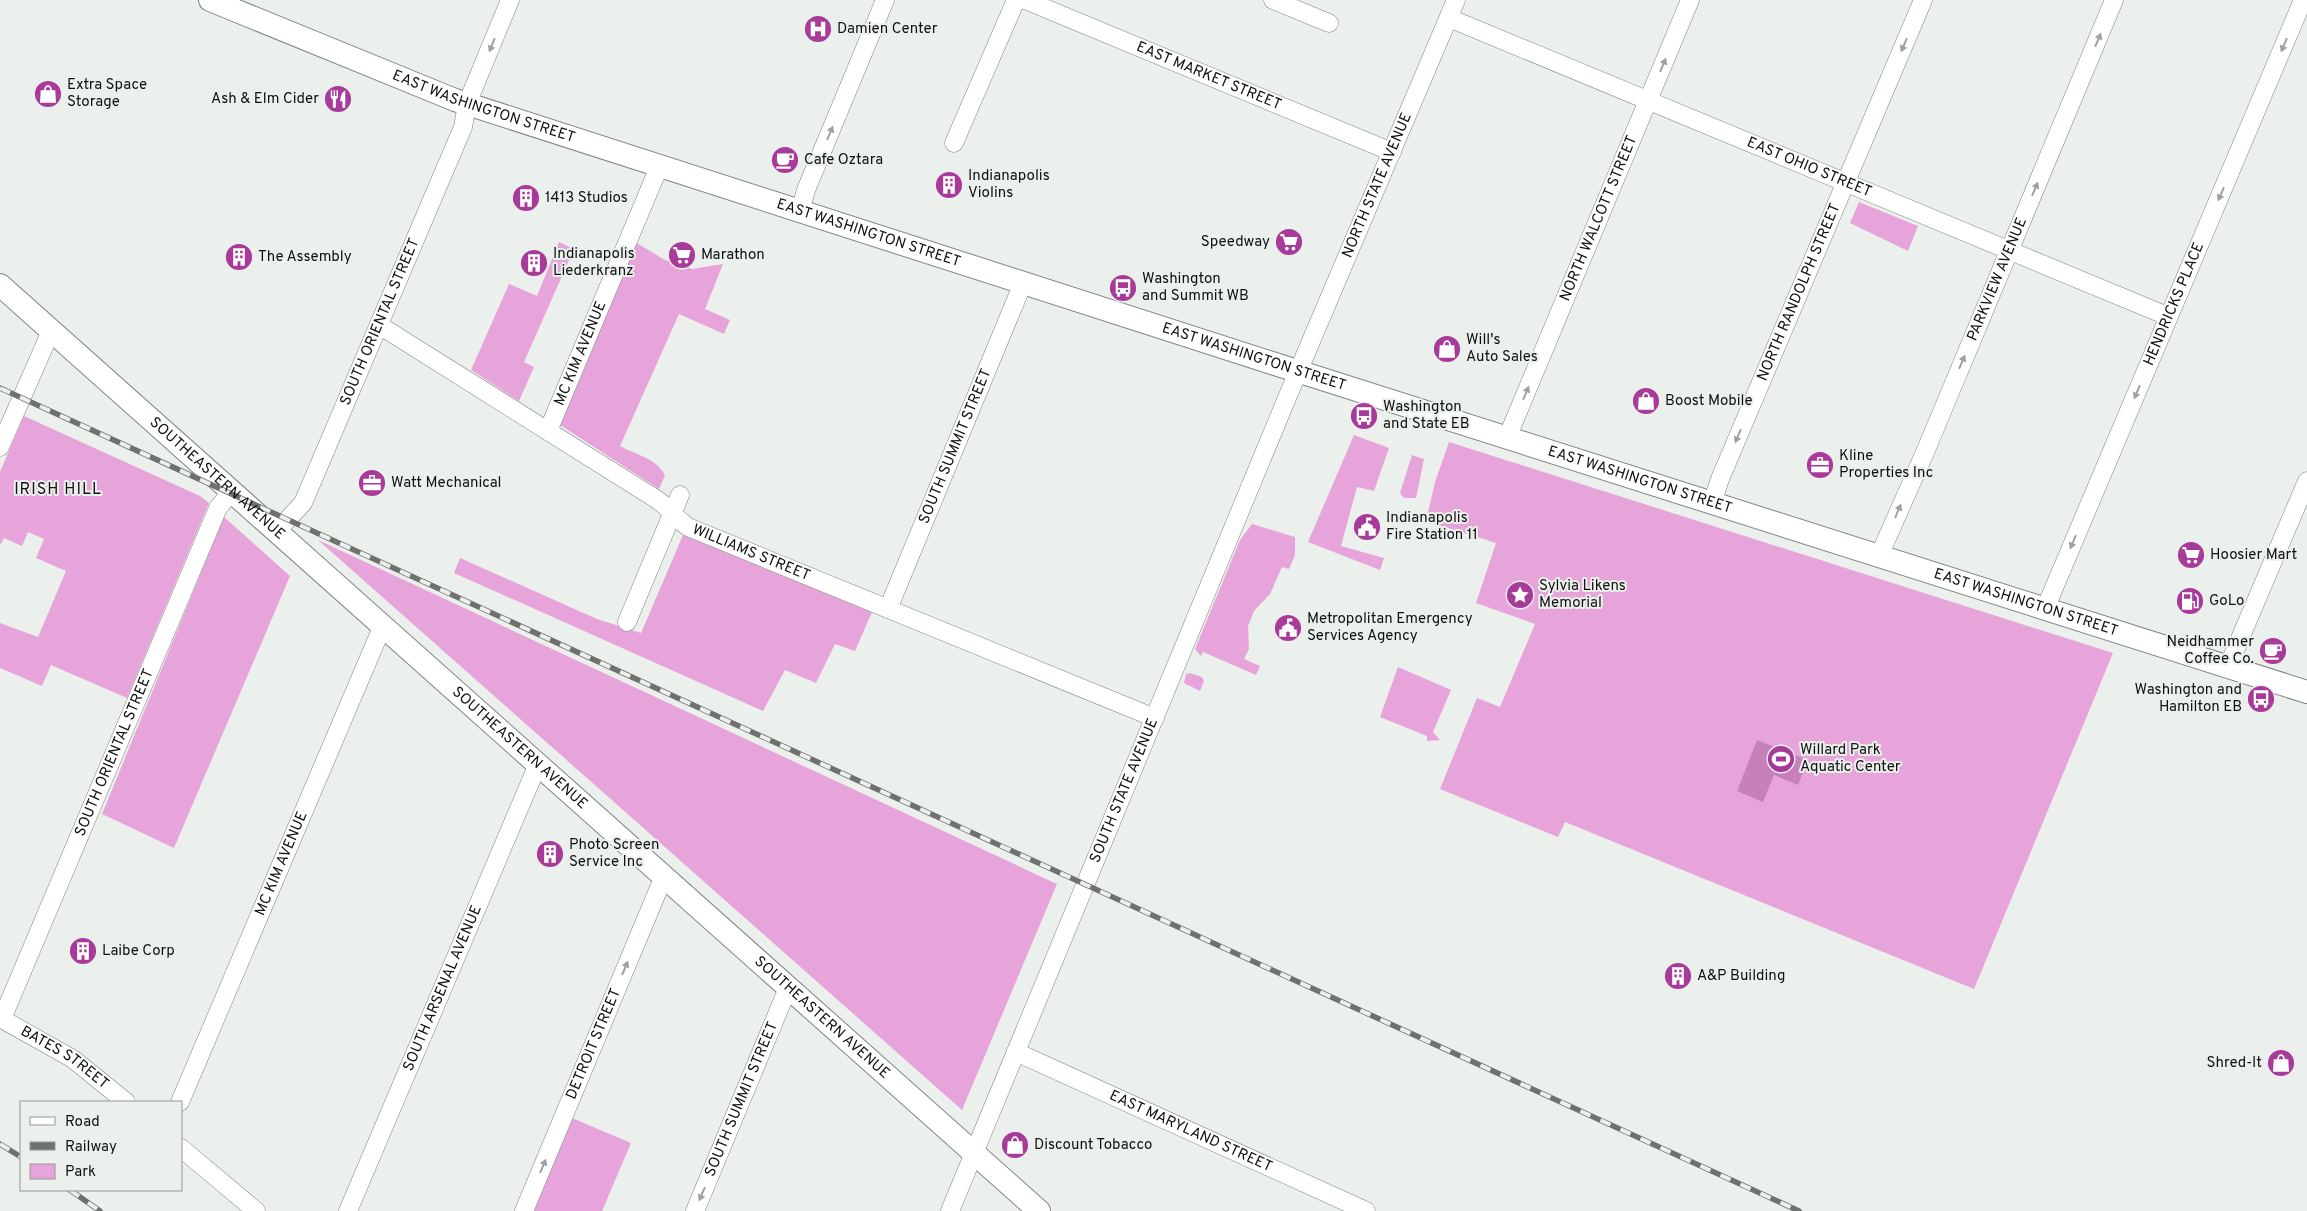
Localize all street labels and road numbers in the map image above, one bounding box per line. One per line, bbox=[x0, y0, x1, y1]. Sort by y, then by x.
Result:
street label: EAST MARKET STREET bbox=[1133, 38, 1284, 115]
street label: EAST WASHINGTON STREET bbox=[390, 66, 577, 148]
street label: NORTH STATE AVENUE bbox=[1338, 110, 1416, 261]
street label: NORTH WALCOTT STREET bbox=[1556, 133, 1642, 304]
street label: EAST OHIO STREET bbox=[1744, 133, 1874, 202]
street label: EAST WASHINGTON STREET bbox=[774, 195, 963, 272]
street label: NORTH RANDOLPH STREET bbox=[1753, 201, 1845, 384]
street label: PARKVIEW AVENUE bbox=[1963, 215, 2032, 344]
street label: SOUTH ORIENTAL STREET bbox=[336, 235, 424, 408]
street label: HENDRICKS PLACE bbox=[2140, 240, 2209, 369]
street label: MC KIM AVENUE bbox=[550, 298, 611, 409]
street label: EAST WASHINGTON STREET bbox=[1160, 319, 1349, 396]
street label: SOUTH SUMMIT STREET bbox=[915, 366, 996, 527]
street label: SOUTHEASTERN AVENUE bbox=[145, 413, 289, 544]
street label: EAST WASHINGTON STREET bbox=[1545, 442, 1734, 518]
street label: WILLIAMS STREET bbox=[689, 520, 813, 585]
street label: EAST WASHINGTON STREET bbox=[1931, 564, 2120, 641]
street label: SOUTH ORIENTAL STREET bbox=[71, 666, 158, 839]
street label: SOUTHEASTERN AVENUE bbox=[448, 683, 591, 814]
street label: SOUTH STATE AVENUE bbox=[1086, 715, 1163, 866]
street label: MC KIM AVENUE bbox=[251, 809, 312, 919]
street label: SOUTH ARSENAL AVENUE bbox=[399, 902, 486, 1074]
street label: SOUTHEASTERN AVENUE bbox=[750, 952, 894, 1083]
street label: DETROIT STREET bbox=[562, 986, 625, 1102]
street label: SOUTH SUMMIT STREET bbox=[701, 1019, 782, 1180]
street label: BATES STREET bbox=[17, 1022, 113, 1094]
street label: EAST MARYLAND STREET bbox=[1106, 1086, 1275, 1177]

